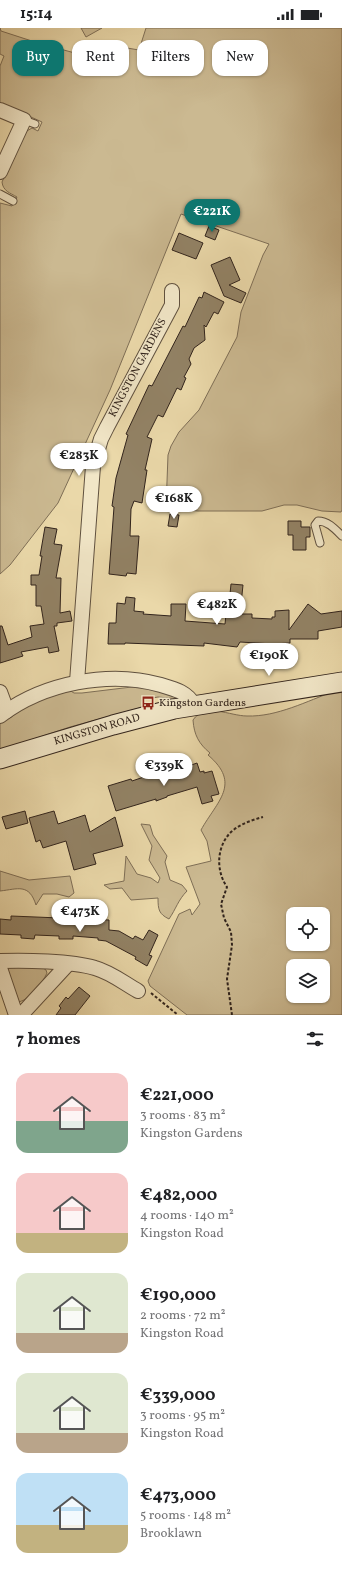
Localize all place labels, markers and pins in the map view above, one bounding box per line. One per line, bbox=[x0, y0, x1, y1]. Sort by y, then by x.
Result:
pin: €221K bbox=[184, 199, 240, 233]
pin: €283K bbox=[51, 443, 107, 477]
pin: €168K bbox=[146, 486, 202, 520]
pin: €482K bbox=[189, 592, 245, 626]
pin: €190K bbox=[241, 643, 297, 677]
bus stop icon: Kingston Gardens bbox=[140, 695, 156, 711]
place label: Kingston Gardens bbox=[159, 696, 246, 711]
pin: €339K bbox=[136, 753, 192, 787]
pin: €473K bbox=[52, 899, 108, 933]

